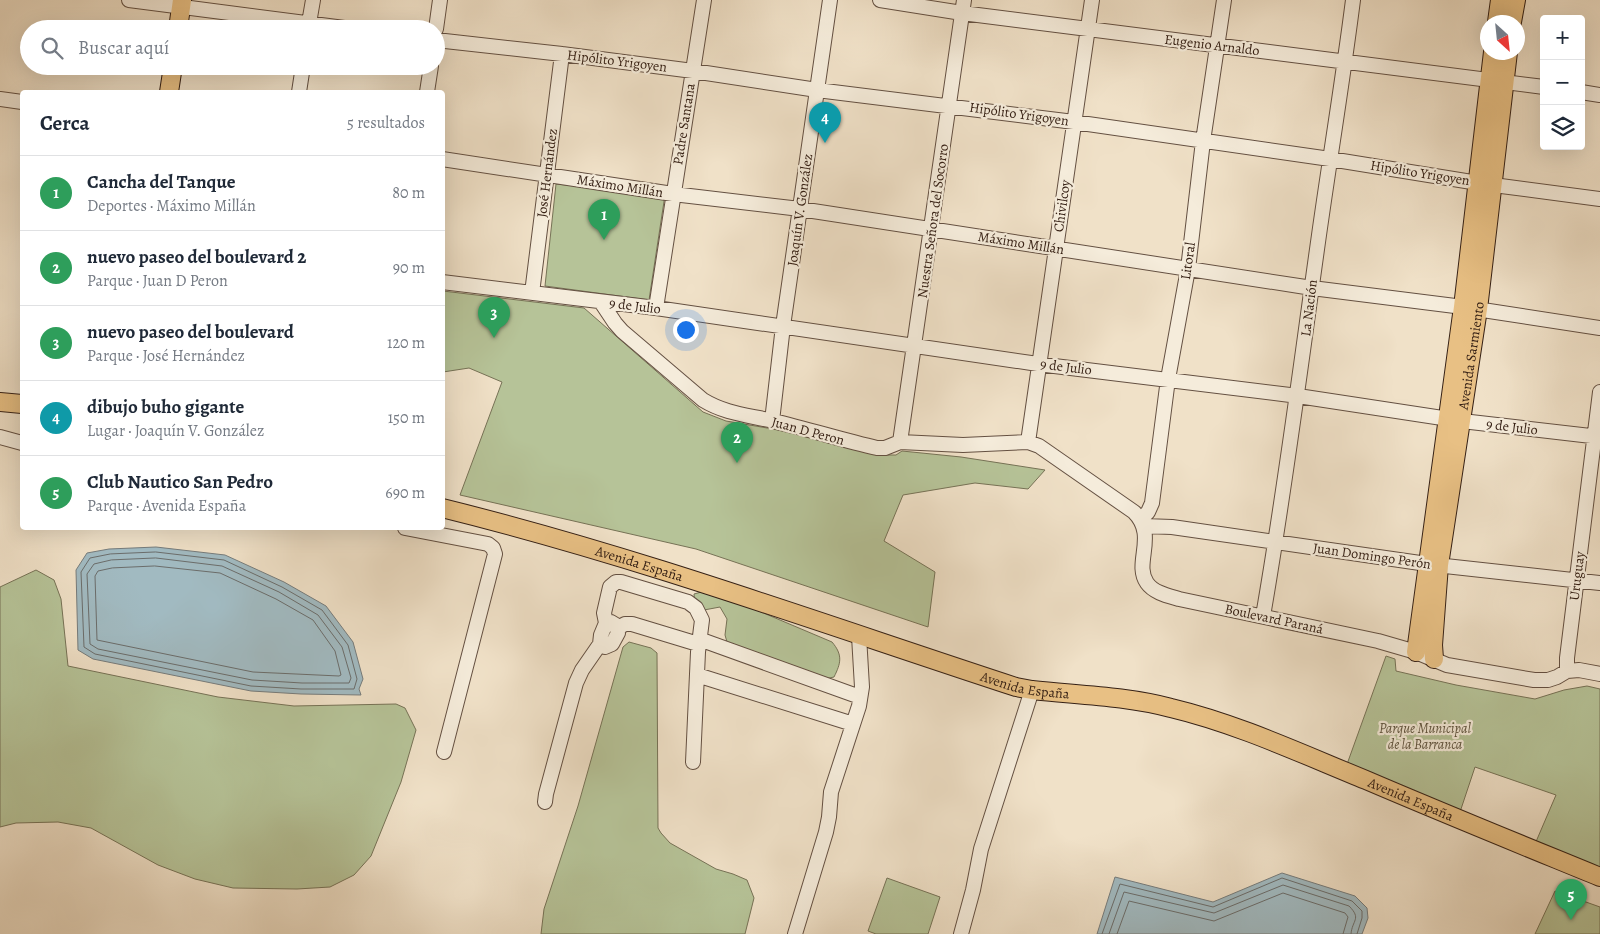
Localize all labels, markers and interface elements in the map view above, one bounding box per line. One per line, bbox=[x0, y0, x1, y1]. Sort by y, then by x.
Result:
north arrow bbox=[1480, 15, 1525, 60]
map controls bbox=[1540, 15, 1585, 150]
button: + bbox=[1540, 15, 1585, 60]
search box bbox=[20, 20, 445, 75]
street label: Eugenio Arnaldo bbox=[1163, 30, 1261, 60]
icon: search bbox=[38, 34, 66, 62]
text: Buscar aquí bbox=[78, 35, 169, 61]
street label: Hipólito Yrigoyen bbox=[566, 45, 668, 77]
button: − bbox=[1540, 60, 1585, 105]
street label: Padre Santana bbox=[668, 81, 700, 166]
street label: Hipólito Yrigoyen bbox=[968, 98, 1070, 130]
pin: 4 bbox=[809, 102, 841, 143]
button: layers bbox=[1540, 105, 1585, 150]
text: Cerca bbox=[40, 109, 90, 137]
text: 5 resultados bbox=[347, 112, 425, 134]
street label: José Hernández bbox=[532, 127, 562, 219]
street label: Nuestra Señora del Socorro bbox=[913, 143, 953, 299]
street label: Joaquín V. González bbox=[783, 153, 817, 267]
street label: Hipólito Yrigoyen bbox=[1369, 156, 1471, 190]
text: Cancha del Tanque bbox=[87, 169, 236, 195]
street label: Máximo Millán bbox=[576, 170, 665, 202]
street label: Chivilcoy bbox=[1049, 178, 1075, 233]
text: 1 bbox=[53, 182, 59, 204]
text: 80 m bbox=[392, 182, 425, 204]
text: Deportes · Máximo Millán bbox=[87, 195, 256, 217]
pin: 1 bbox=[588, 199, 620, 240]
street label: Máximo Millán bbox=[977, 227, 1066, 259]
street label: Litoral bbox=[1176, 240, 1200, 281]
text: nuevo paseo del boulevard 2 bbox=[87, 244, 307, 270]
text: 2 bbox=[52, 257, 60, 279]
text: 90 m bbox=[393, 257, 425, 279]
text: Parque · Juan D Peron bbox=[87, 270, 228, 292]
street label: La Nación bbox=[1296, 278, 1322, 338]
street label: 9 de Julio bbox=[608, 293, 662, 319]
pin: 3 bbox=[478, 297, 510, 338]
street label: Avenida Sarmiento bbox=[1453, 301, 1488, 412]
your location bbox=[673, 317, 699, 343]
text: nuevo paseo del boulevard bbox=[87, 319, 294, 345]
text: 3 bbox=[53, 332, 59, 354]
text: 120 m bbox=[387, 332, 425, 354]
text: Parque · José Hernández bbox=[87, 345, 245, 367]
street label: 9 de Julio bbox=[1039, 354, 1093, 380]
text: dibujo buho gigante bbox=[87, 394, 244, 420]
text: 4 bbox=[52, 407, 60, 429]
text: 150 m bbox=[388, 407, 425, 429]
street label: Juan D Peron bbox=[770, 412, 847, 450]
street label: 9 de Julio bbox=[1485, 414, 1539, 440]
text: Lugar · Joaquín V. González bbox=[87, 420, 264, 442]
pin: 2 bbox=[721, 422, 753, 463]
text: Club Nautico San Pedro bbox=[87, 469, 273, 495]
text: 5 bbox=[53, 482, 59, 504]
text: 690 m bbox=[385, 482, 425, 504]
text: Parque · Avenida España bbox=[87, 495, 246, 517]
street label: Juan Domingo Perón bbox=[1312, 538, 1432, 574]
street label: Avenida España bbox=[592, 541, 686, 586]
street label: Uruguay bbox=[1565, 550, 1590, 602]
street label: Boulevard Paraná bbox=[1223, 599, 1326, 639]
street label: Avenida España bbox=[977, 666, 1071, 703]
park label: Parque Municipal de la Barranca bbox=[1379, 719, 1471, 754]
street label: Avenida España bbox=[1364, 772, 1457, 826]
pin: 5 bbox=[1555, 879, 1587, 920]

